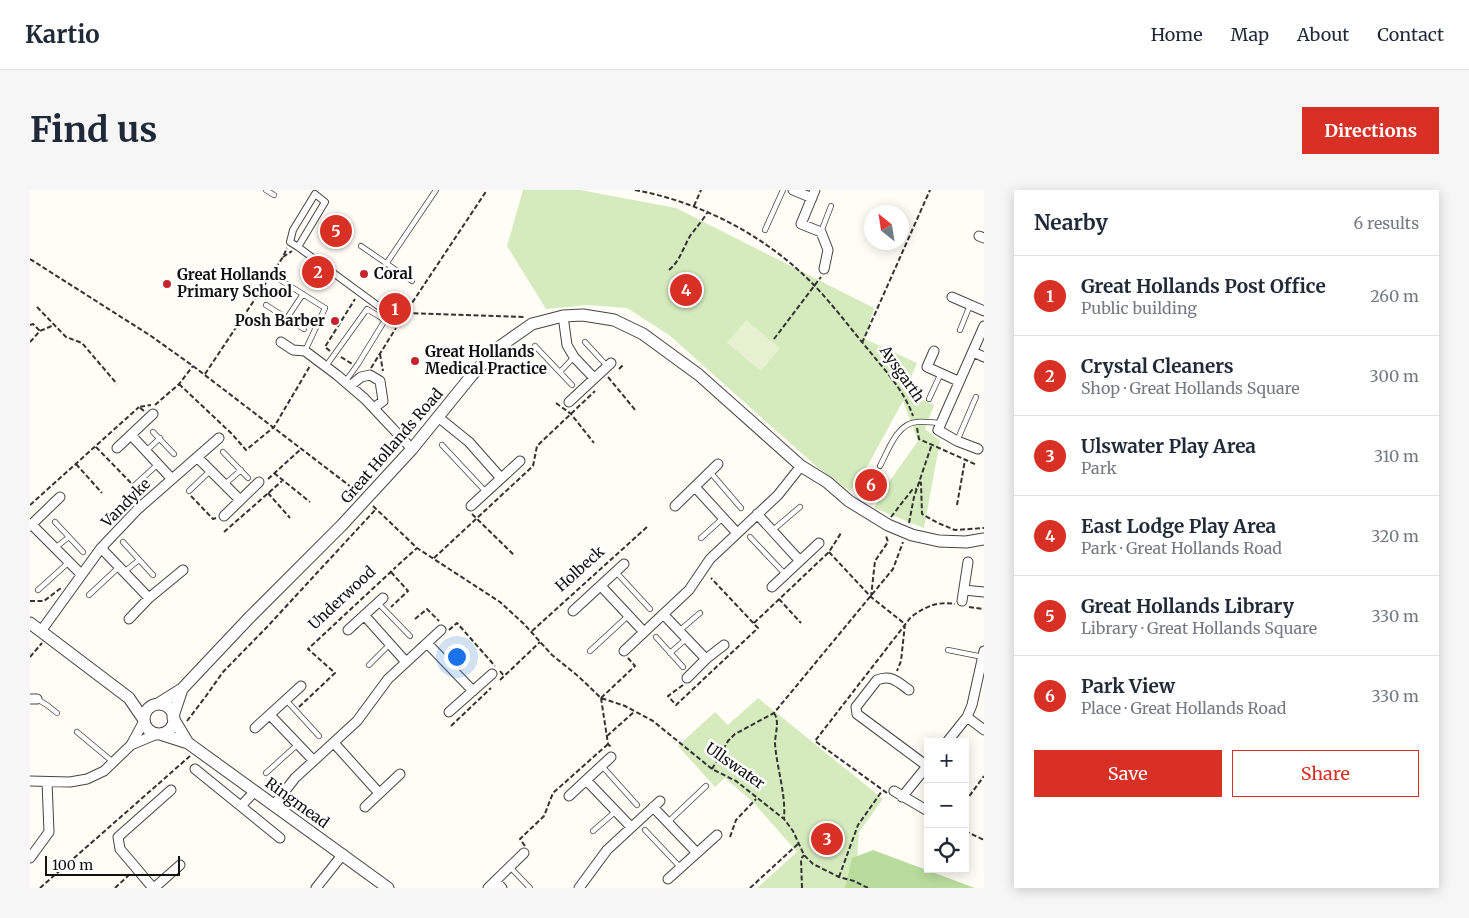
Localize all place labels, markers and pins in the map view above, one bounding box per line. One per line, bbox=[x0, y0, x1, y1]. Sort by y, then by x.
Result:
pin: 5 bbox=[320, 212, 352, 250]
pin: 2 bbox=[302, 253, 334, 291]
place label: Coral bbox=[374, 264, 413, 283]
place label: Great Hollands Primary School bbox=[177, 265, 292, 301]
marker: Coral bbox=[358, 268, 370, 280]
pin: 4 bbox=[670, 271, 702, 309]
marker: Great Hollands Primary School bbox=[161, 278, 173, 290]
pin: 1 bbox=[379, 290, 411, 328]
place label: Posh Barber bbox=[235, 311, 325, 330]
marker: Posh Barber bbox=[329, 315, 341, 327]
place label: Great Hollands Medical Practice bbox=[425, 342, 547, 378]
marker: Great Hollands Medical Practice bbox=[409, 355, 421, 367]
pin: 6 bbox=[855, 466, 887, 504]
pin: 3 bbox=[811, 820, 843, 858]

